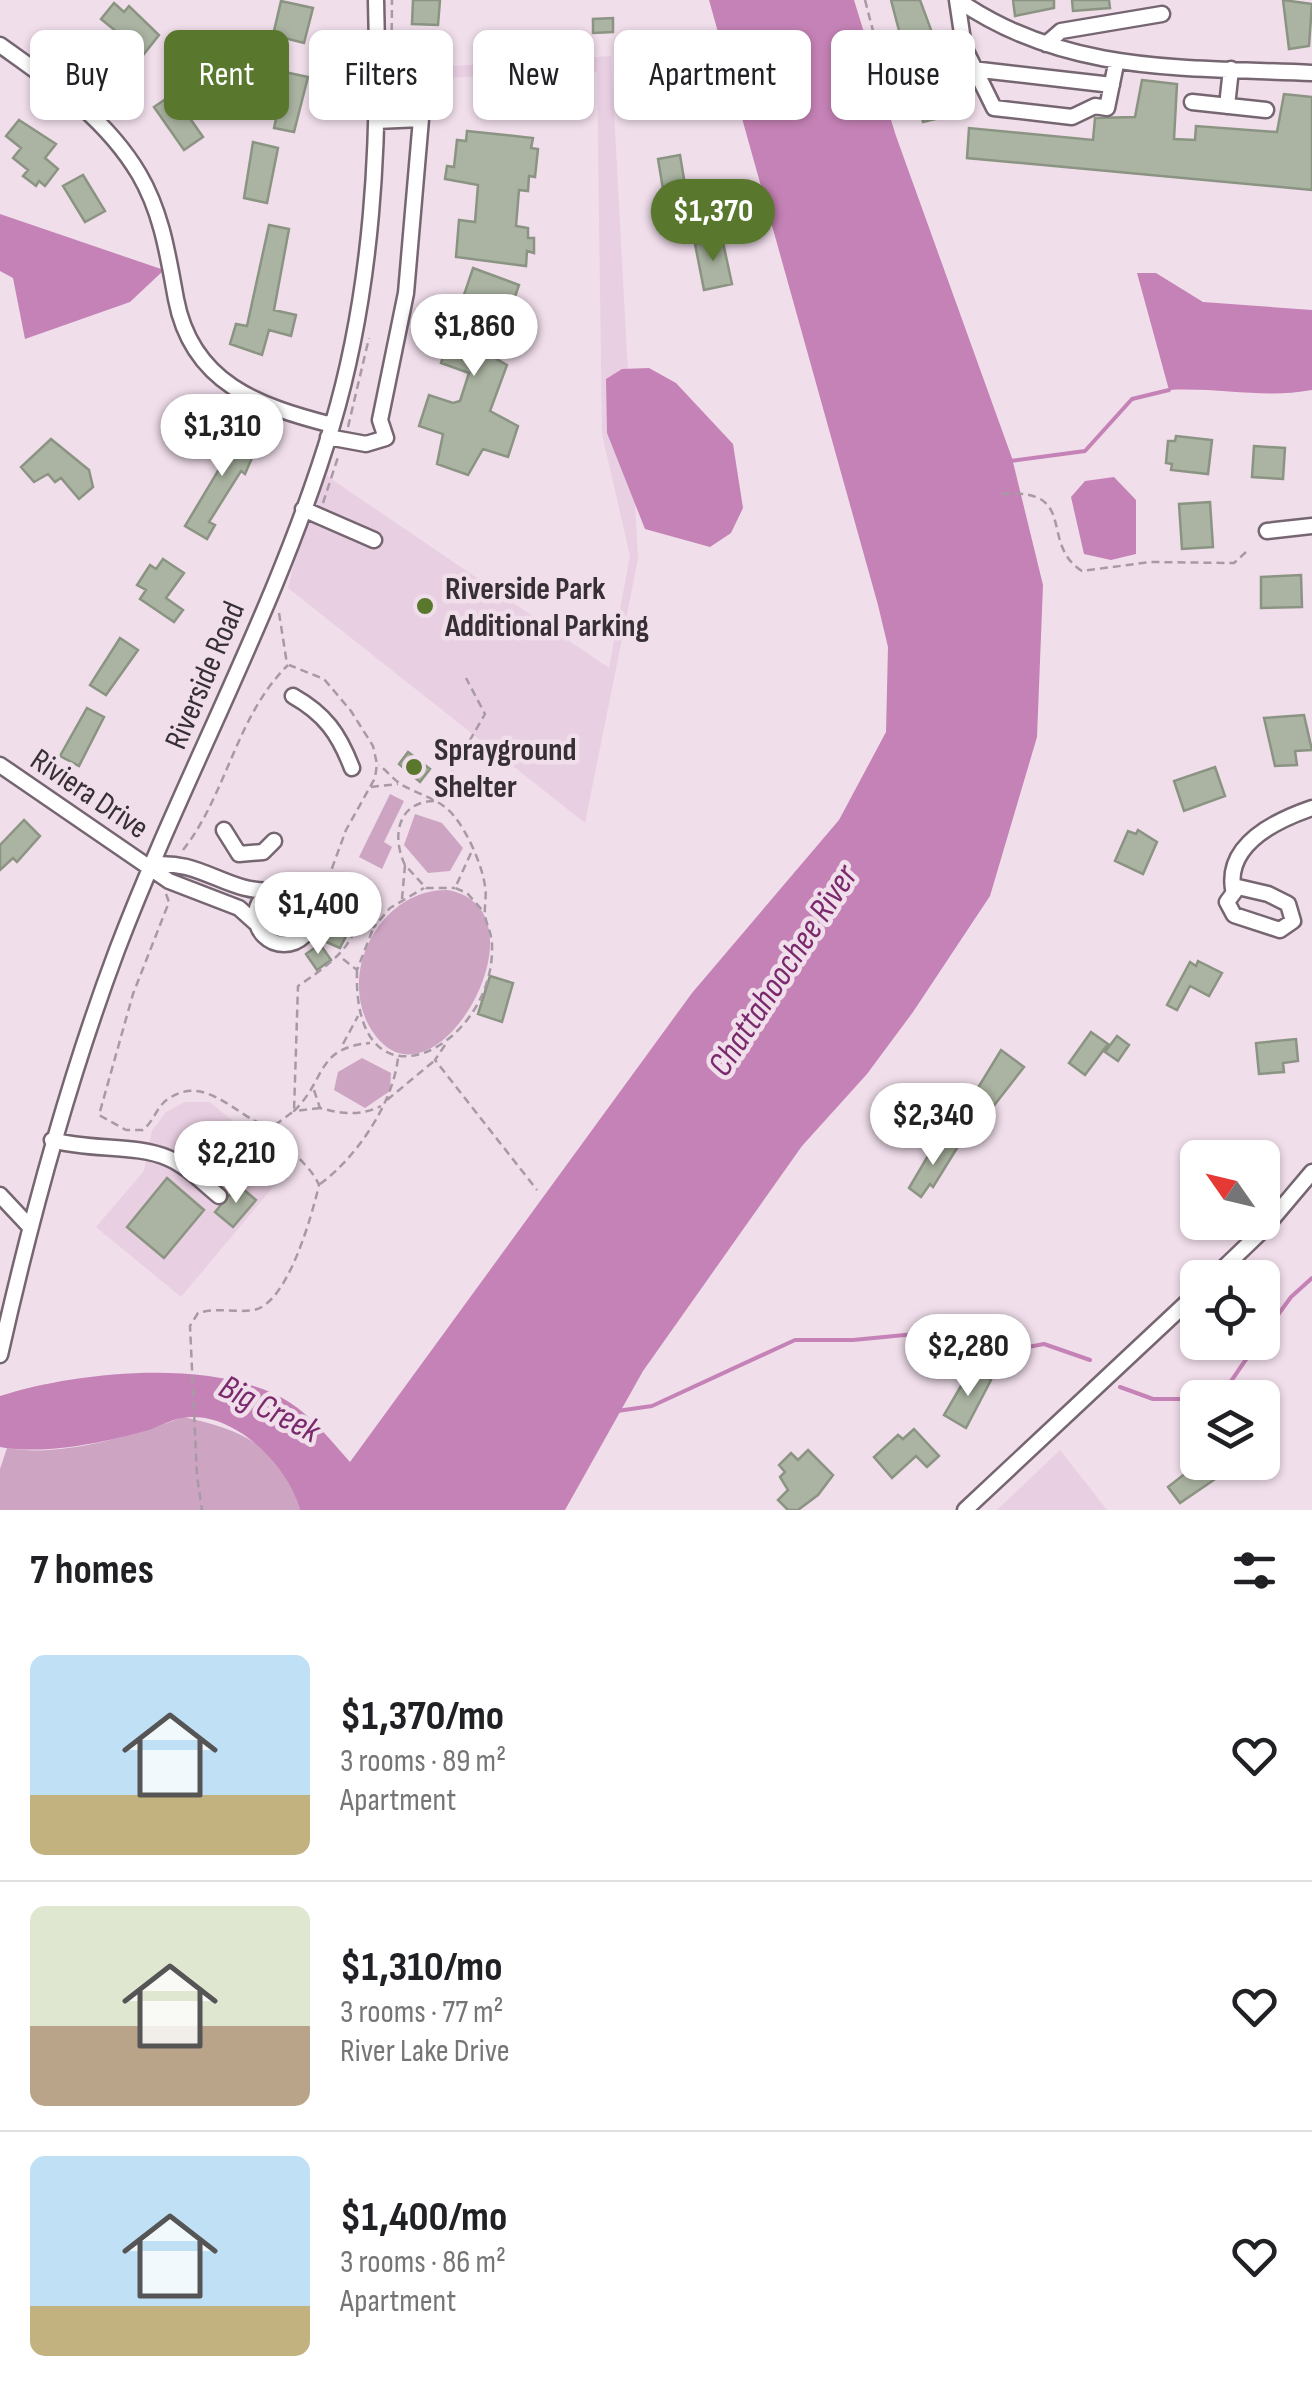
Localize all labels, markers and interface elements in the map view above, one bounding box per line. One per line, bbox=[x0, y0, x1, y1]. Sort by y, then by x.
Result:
chip: Buy bbox=[30, 30, 144, 120]
chip: Rent bbox=[164, 30, 289, 120]
chip: Filters bbox=[309, 30, 453, 120]
chip: New bbox=[473, 30, 594, 120]
chip: Apartment bbox=[614, 30, 811, 120]
chip: House bbox=[831, 30, 975, 120]
pin: $1,370 bbox=[632, 179, 794, 264]
text: $1,370 bbox=[673, 192, 753, 231]
pin: $1,860 bbox=[393, 294, 555, 379]
text: $1,860 bbox=[433, 307, 515, 346]
pin: $1,310 bbox=[141, 394, 303, 479]
text: $1,310 bbox=[182, 407, 262, 446]
place label: Riverside Park Additional Parking bbox=[444, 570, 649, 646]
marker: Riverside Park Additional Parking bbox=[414, 595, 436, 617]
street label: Riverside Road bbox=[157, 596, 254, 755]
place label: Sprayground Shelter bbox=[434, 731, 576, 807]
street label: Riviera Drive bbox=[23, 741, 156, 848]
marker: Sprayground Shelter bbox=[403, 756, 425, 778]
water label: Chattahoochee River bbox=[699, 856, 868, 1085]
pin: $1,400 bbox=[237, 872, 399, 957]
text: $1,400 bbox=[277, 885, 359, 924]
pin: $2,340 bbox=[852, 1083, 1014, 1168]
text: $2,340 bbox=[892, 1096, 974, 1135]
pin: $2,210 bbox=[155, 1121, 317, 1206]
text: $2,210 bbox=[196, 1134, 276, 1173]
north arrow bbox=[1180, 1140, 1280, 1240]
map controls bbox=[1180, 1140, 1280, 1480]
button: locate bbox=[1180, 1260, 1280, 1360]
pin: $2,280 bbox=[887, 1314, 1049, 1399]
text: $2,280 bbox=[927, 1327, 1009, 1366]
water label: Big Creek bbox=[212, 1366, 328, 1453]
button: layers bbox=[1180, 1380, 1280, 1480]
icon: filters bbox=[1227, 1543, 1282, 1598]
text: 7 homes bbox=[30, 1545, 154, 1596]
text: $1,370/mo bbox=[340, 1691, 504, 1742]
icon: home bbox=[110, 1695, 230, 1815]
icon: heart bbox=[1227, 1728, 1282, 1783]
text: 3 rooms · 89 m² bbox=[340, 1742, 506, 1781]
text: Apartment bbox=[340, 1781, 456, 1820]
text: $1,310/mo bbox=[340, 1942, 503, 1993]
icon: home bbox=[110, 1946, 230, 2066]
icon: heart bbox=[1227, 1979, 1282, 2034]
text: 3 rooms · 77 m² bbox=[340, 1993, 504, 2032]
text: River Lake Drive bbox=[340, 2032, 510, 2071]
text: $1,400/mo bbox=[340, 2192, 507, 2243]
icon: home bbox=[110, 2196, 230, 2316]
icon: heart bbox=[1227, 2229, 1282, 2284]
text: 3 rooms · 86 m² bbox=[340, 2243, 506, 2282]
text: Apartment bbox=[340, 2282, 456, 2321]

